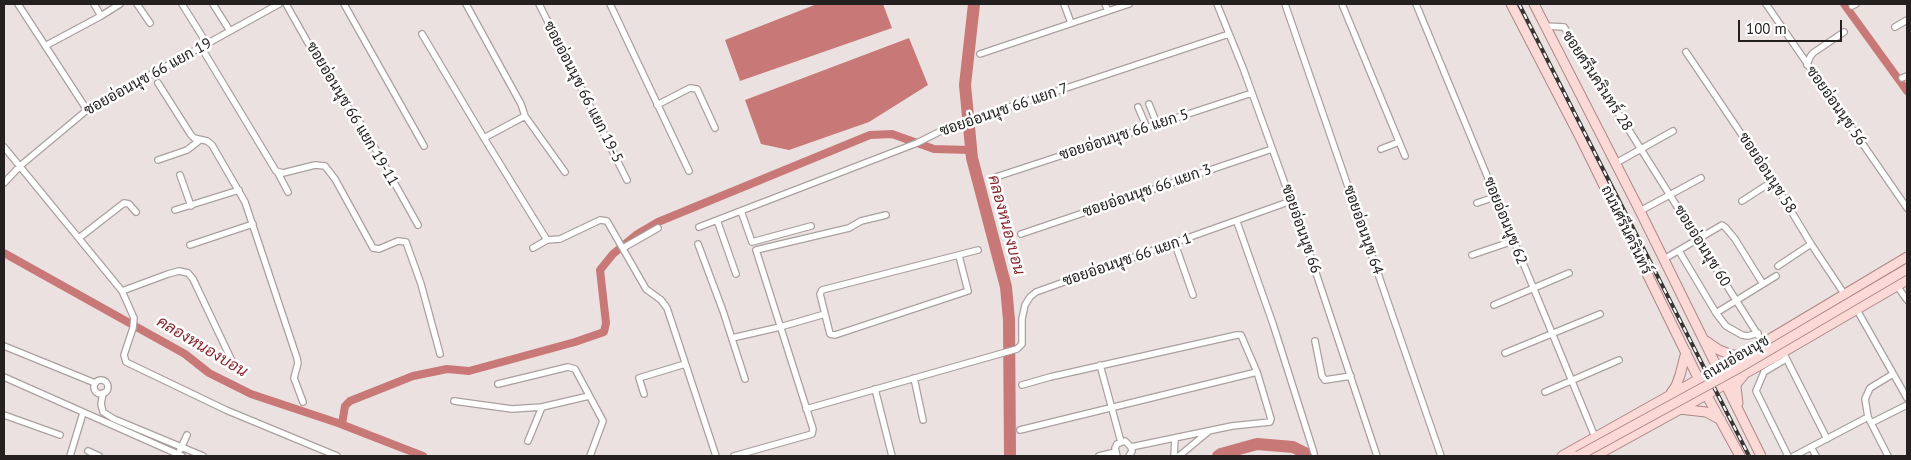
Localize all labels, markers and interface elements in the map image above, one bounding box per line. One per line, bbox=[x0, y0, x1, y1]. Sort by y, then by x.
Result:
scale bar bbox=[1741, 10, 1845, 42]
street label: ซอยอ่อนนุช 66 แยก 19-5 bbox=[539, 18, 627, 166]
text: 100 m bbox=[1746, 19, 1787, 38]
street label: ซอยศรีนครินทร์ 28 bbox=[1558, 28, 1636, 134]
street label: ซอยอ่อนนุช 66 แยก 19 bbox=[81, 34, 215, 120]
street label: ซอยอ่อนนุช 66 แยก 19-11 bbox=[302, 39, 402, 189]
street label: ซอยอ่อนนุช 56 bbox=[1802, 63, 1870, 149]
street label: ซอยอ่อนนุช 66 แยก 7 bbox=[937, 80, 1071, 140]
street label: ซอยอ่อนนุช 66 แยก 5 bbox=[1057, 106, 1191, 164]
street label: ซอยอ่อนนุช 58 bbox=[1734, 129, 1800, 217]
street label: ซอยอ่อนนุช 66 แยก 3 bbox=[1080, 161, 1214, 221]
water label: คลองหนองบอน bbox=[983, 173, 1029, 277]
street label: ซอยอ่อนนุช 62 bbox=[1479, 175, 1531, 267]
street label: ซอยอ่อนนุช 66 bbox=[1277, 182, 1325, 276]
street label: ซอยอ่อนนุช 64 bbox=[1339, 183, 1387, 277]
street label: ถนนศรีนครินทร์ bbox=[1597, 183, 1655, 277]
street label: ซอยอ่อนนุช 60 bbox=[1670, 202, 1734, 290]
street label: ซอยอ่อนนุช 66 แยก 1 bbox=[1060, 230, 1194, 290]
water label: คลองหนองบอน bbox=[153, 312, 251, 382]
street label: ถนนอ่อนนุช bbox=[1700, 332, 1772, 384]

